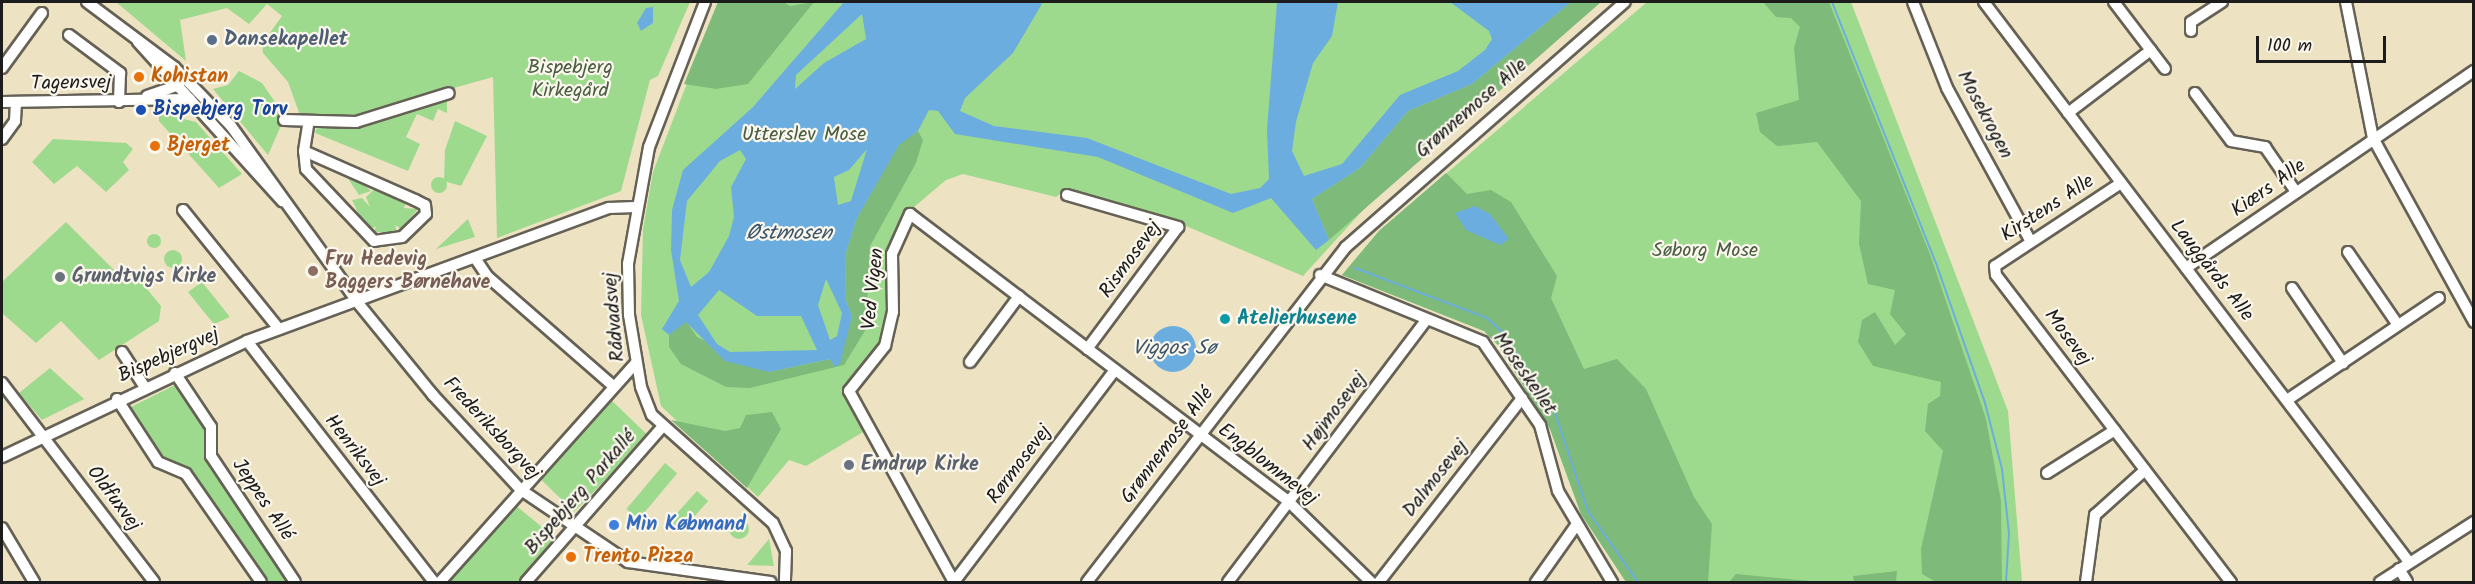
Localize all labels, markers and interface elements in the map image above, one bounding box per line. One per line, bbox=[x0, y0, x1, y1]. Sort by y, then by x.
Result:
scale bar bbox=[2259, 24, 2390, 62]
place label: Dansekapellet bbox=[224, 28, 348, 52]
text: 100 m bbox=[2267, 32, 2312, 61]
marker: Dansekapellet bbox=[205, 33, 219, 47]
street label: Grønnemose Alle bbox=[1411, 54, 1533, 164]
park label: Bispebjerg Kirkegård bbox=[527, 56, 613, 103]
place label: Kohistan bbox=[151, 65, 228, 89]
street label: Mosekrogen bbox=[1951, 67, 2017, 163]
marker: Kohistan bbox=[132, 70, 146, 84]
street label: Tagensvej bbox=[31, 71, 111, 97]
place label: Bispebjerg Torv bbox=[153, 98, 287, 122]
marker: Bispebjerg Torv bbox=[134, 103, 148, 117]
park label: Utterslev Mose bbox=[742, 123, 866, 147]
place label: Bjerget bbox=[167, 134, 230, 158]
marker: Bjerget bbox=[148, 139, 162, 153]
street label: Kiærs Alle bbox=[2227, 155, 2311, 223]
street label: Kirstens Alle bbox=[1997, 170, 2099, 248]
street label: Lauggårds Alle bbox=[2164, 215, 2258, 327]
street label: Rismosevej bbox=[1095, 217, 1167, 303]
water label: Østmosen bbox=[746, 221, 832, 247]
park label: Søborg Mose bbox=[1652, 239, 1758, 263]
street label: Ved Vigen bbox=[858, 247, 890, 331]
place label: Fru Hedevig Baggers Børnehave bbox=[325, 248, 490, 295]
marker: Fru Hedevig Baggers Børnehave bbox=[306, 264, 320, 278]
place label: Grundtvigs Kirke bbox=[72, 265, 216, 289]
marker: Grundtvigs Kirke bbox=[53, 270, 67, 284]
street label: Rådvadsvej bbox=[599, 271, 631, 363]
street label: Mosevej bbox=[2038, 305, 2096, 371]
place label: Atelierhusene bbox=[1237, 307, 1357, 331]
marker: Atelierhusene bbox=[1218, 312, 1232, 326]
street label: Bispebjergvej bbox=[115, 323, 223, 389]
street label: Moseskellet bbox=[1487, 328, 1561, 420]
water label: Viggos Sø bbox=[1132, 336, 1216, 362]
street label: Højmosevej bbox=[1298, 368, 1372, 456]
street label: Frederiksborgvej bbox=[437, 372, 545, 486]
street label: Grønnemose Allé bbox=[1116, 383, 1220, 509]
street label: Henriksvej bbox=[318, 410, 390, 492]
street label: Engblommevej bbox=[1212, 419, 1322, 511]
street label: Rørmosevej bbox=[983, 421, 1057, 509]
street label: Bispebjerg Parkallé bbox=[520, 426, 642, 560]
street label: Dalmosevej bbox=[1398, 435, 1474, 523]
place label: Emdrup Kirke bbox=[861, 453, 979, 477]
street label: Jeppes Allé bbox=[226, 454, 298, 546]
marker: Emdrup Kirke bbox=[842, 458, 856, 472]
street label: Oldfuxvej bbox=[81, 462, 145, 536]
place label: Min Købmand bbox=[626, 513, 746, 537]
marker: Min Købmand bbox=[607, 518, 621, 532]
place label: Trento Pizza bbox=[583, 545, 693, 569]
marker: Trento Pizza bbox=[564, 550, 578, 564]

